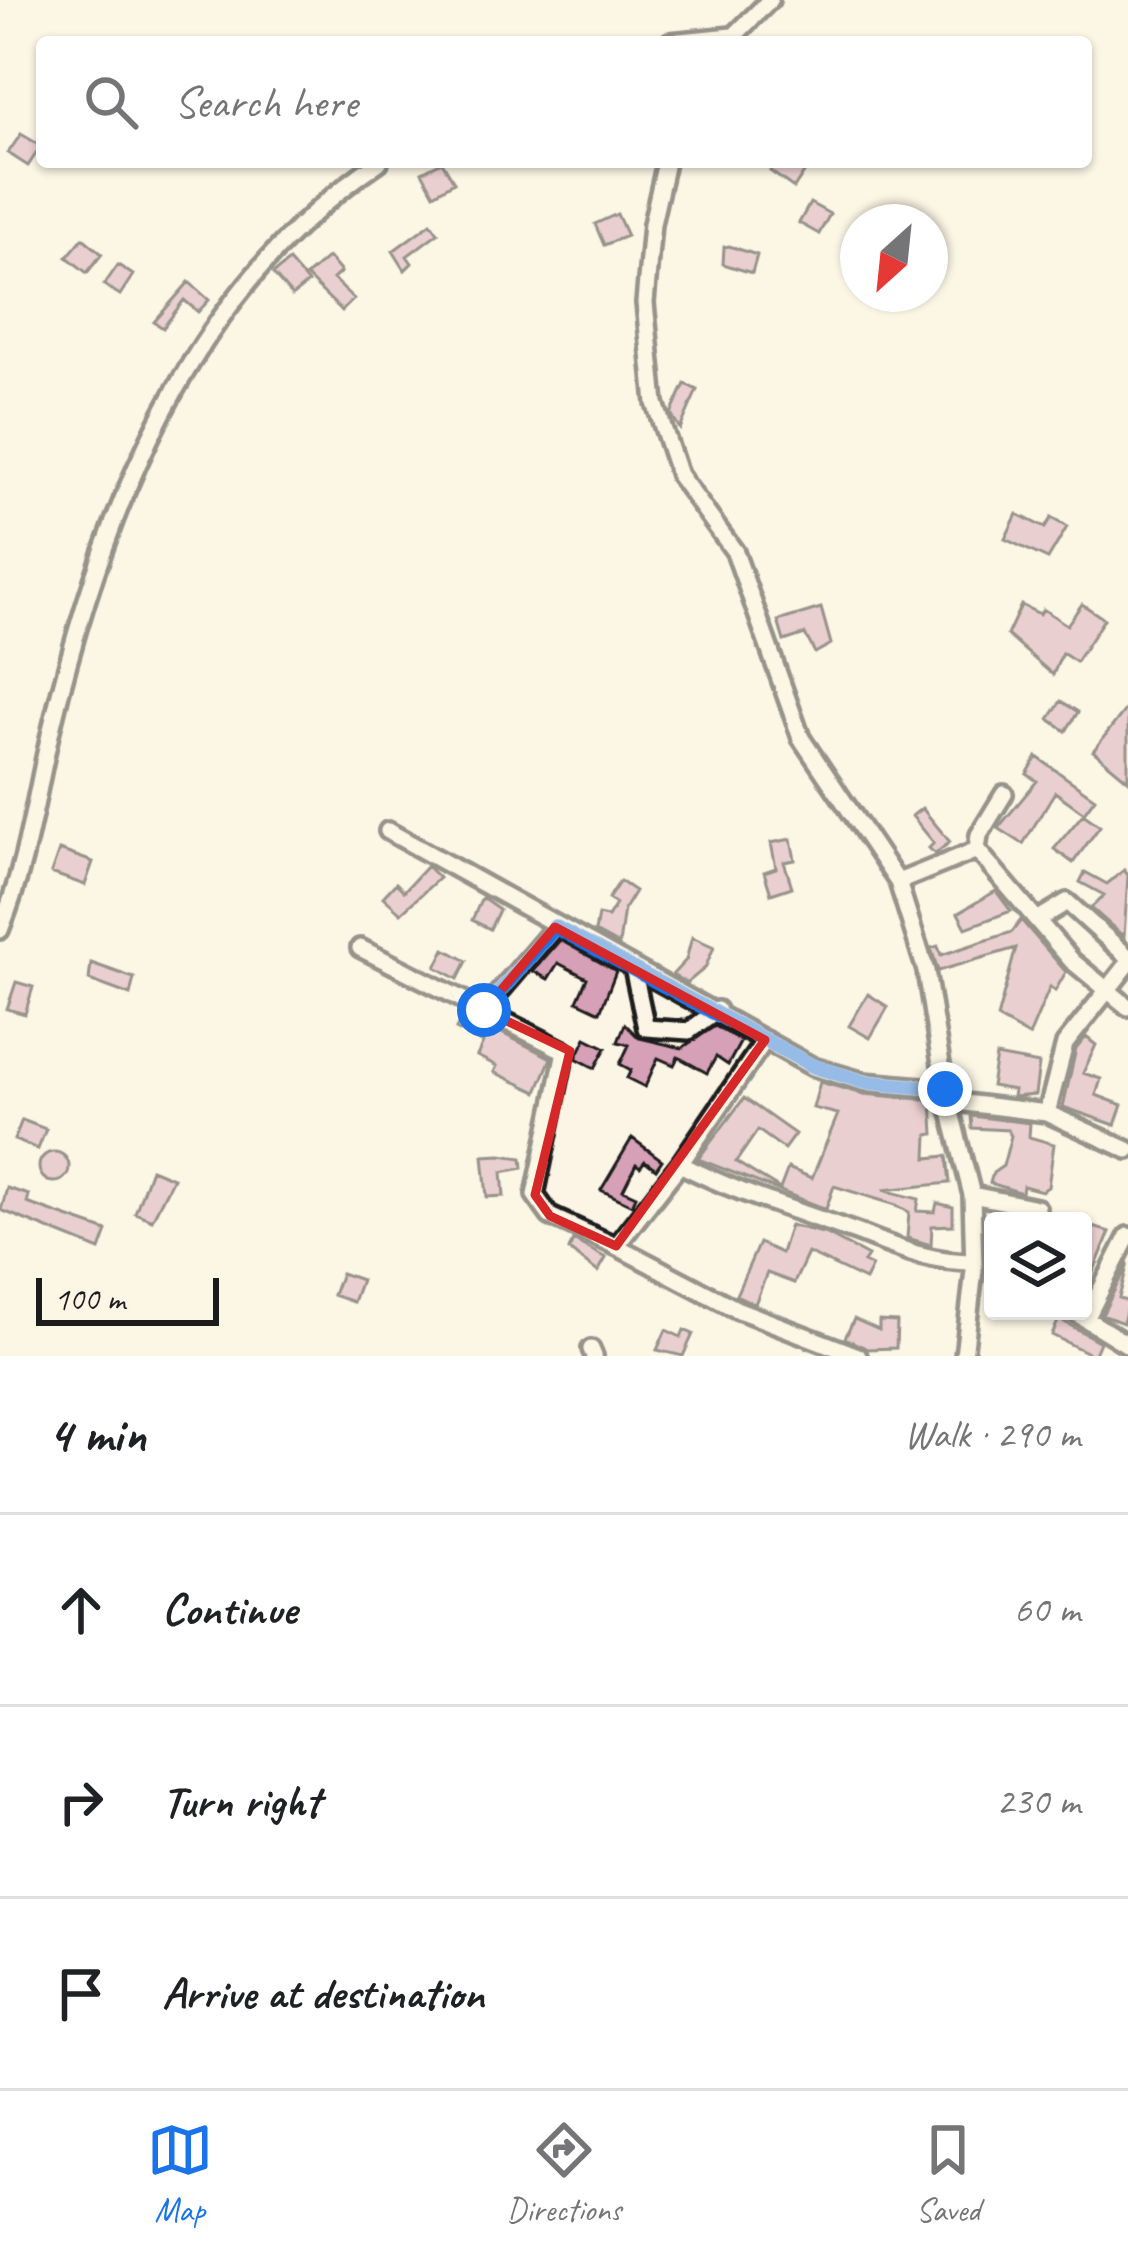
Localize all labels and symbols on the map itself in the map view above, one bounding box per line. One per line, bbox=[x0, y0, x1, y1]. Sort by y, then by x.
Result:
north arrow bbox=[840, 204, 948, 312]
route start bbox=[457, 983, 511, 1037]
route end bbox=[918, 1062, 972, 1116]
scale bar bbox=[36, 1272, 219, 1325]

